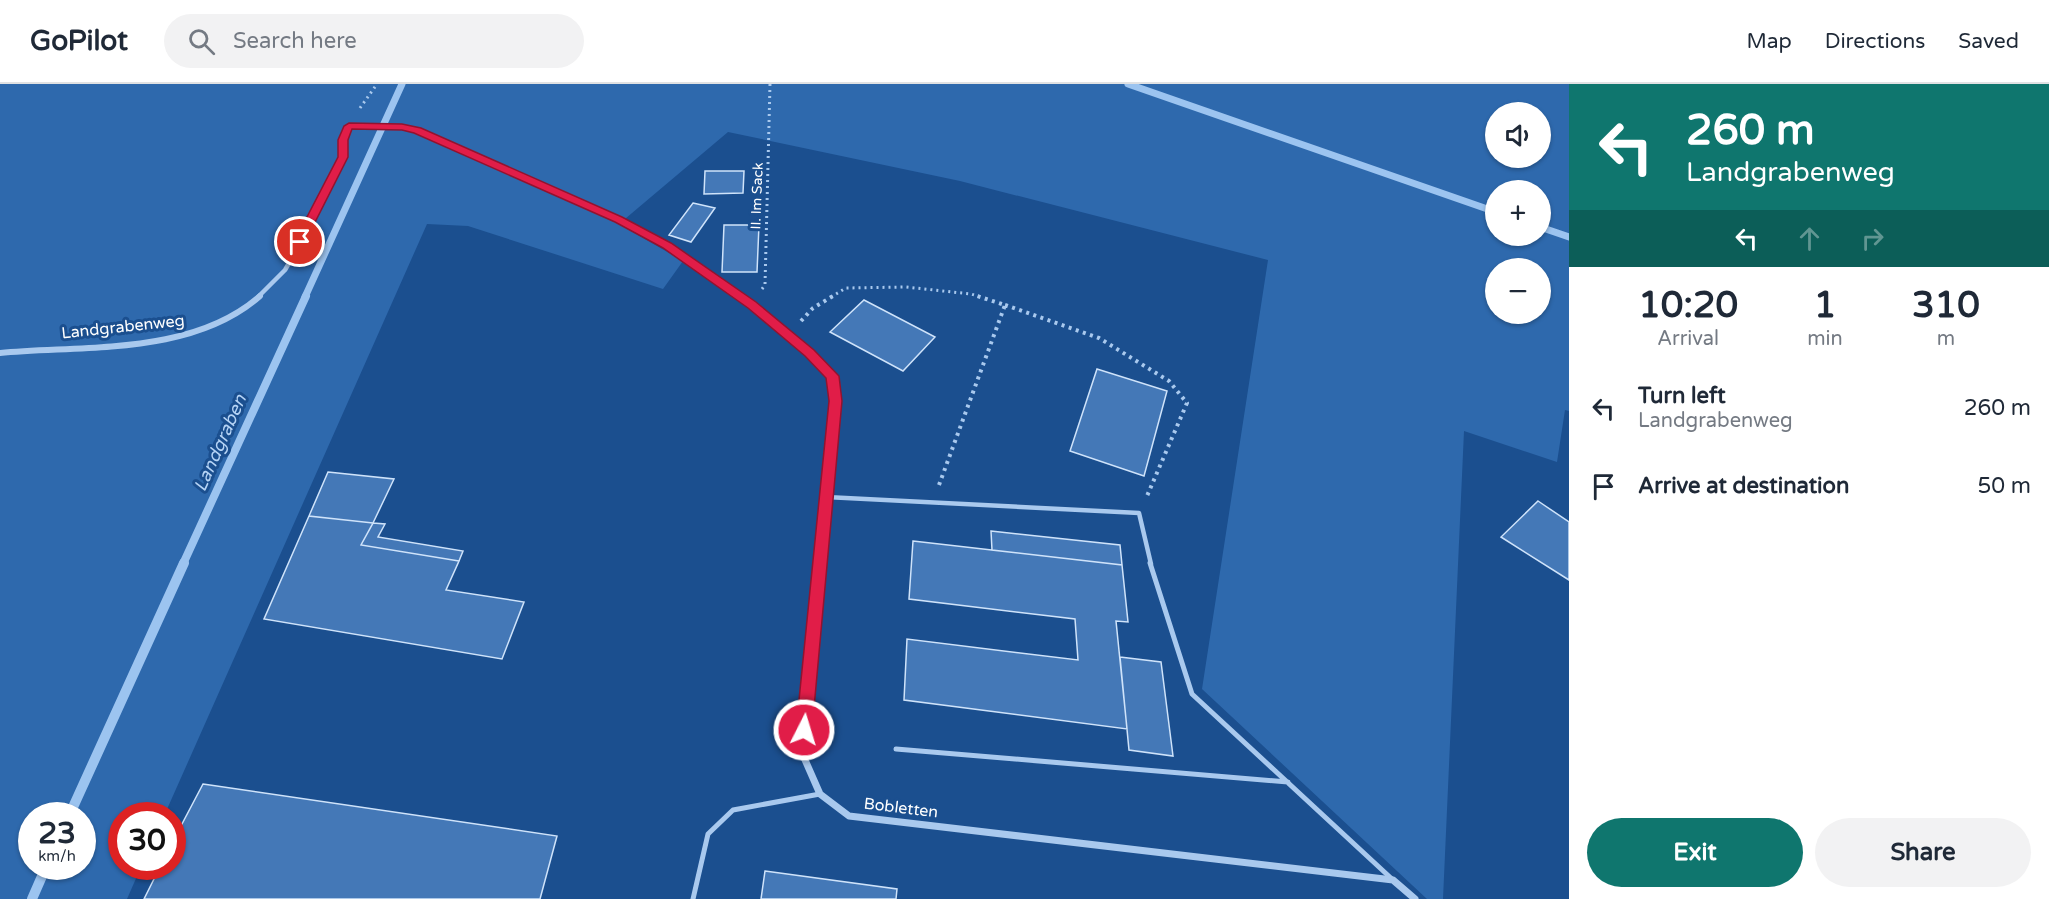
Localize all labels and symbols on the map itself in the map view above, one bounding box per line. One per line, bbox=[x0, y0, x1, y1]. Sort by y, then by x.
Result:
street label: II. Im Sack bbox=[747, 162, 767, 230]
pin bbox=[274, 216, 325, 267]
street label: Landgrabenweg bbox=[60, 311, 186, 343]
water label: Landgraben bbox=[189, 390, 252, 495]
position arrow bbox=[772, 698, 836, 762]
street label: Bobletten bbox=[863, 794, 939, 822]
speed limit sign: 30 bbox=[108, 802, 186, 880]

